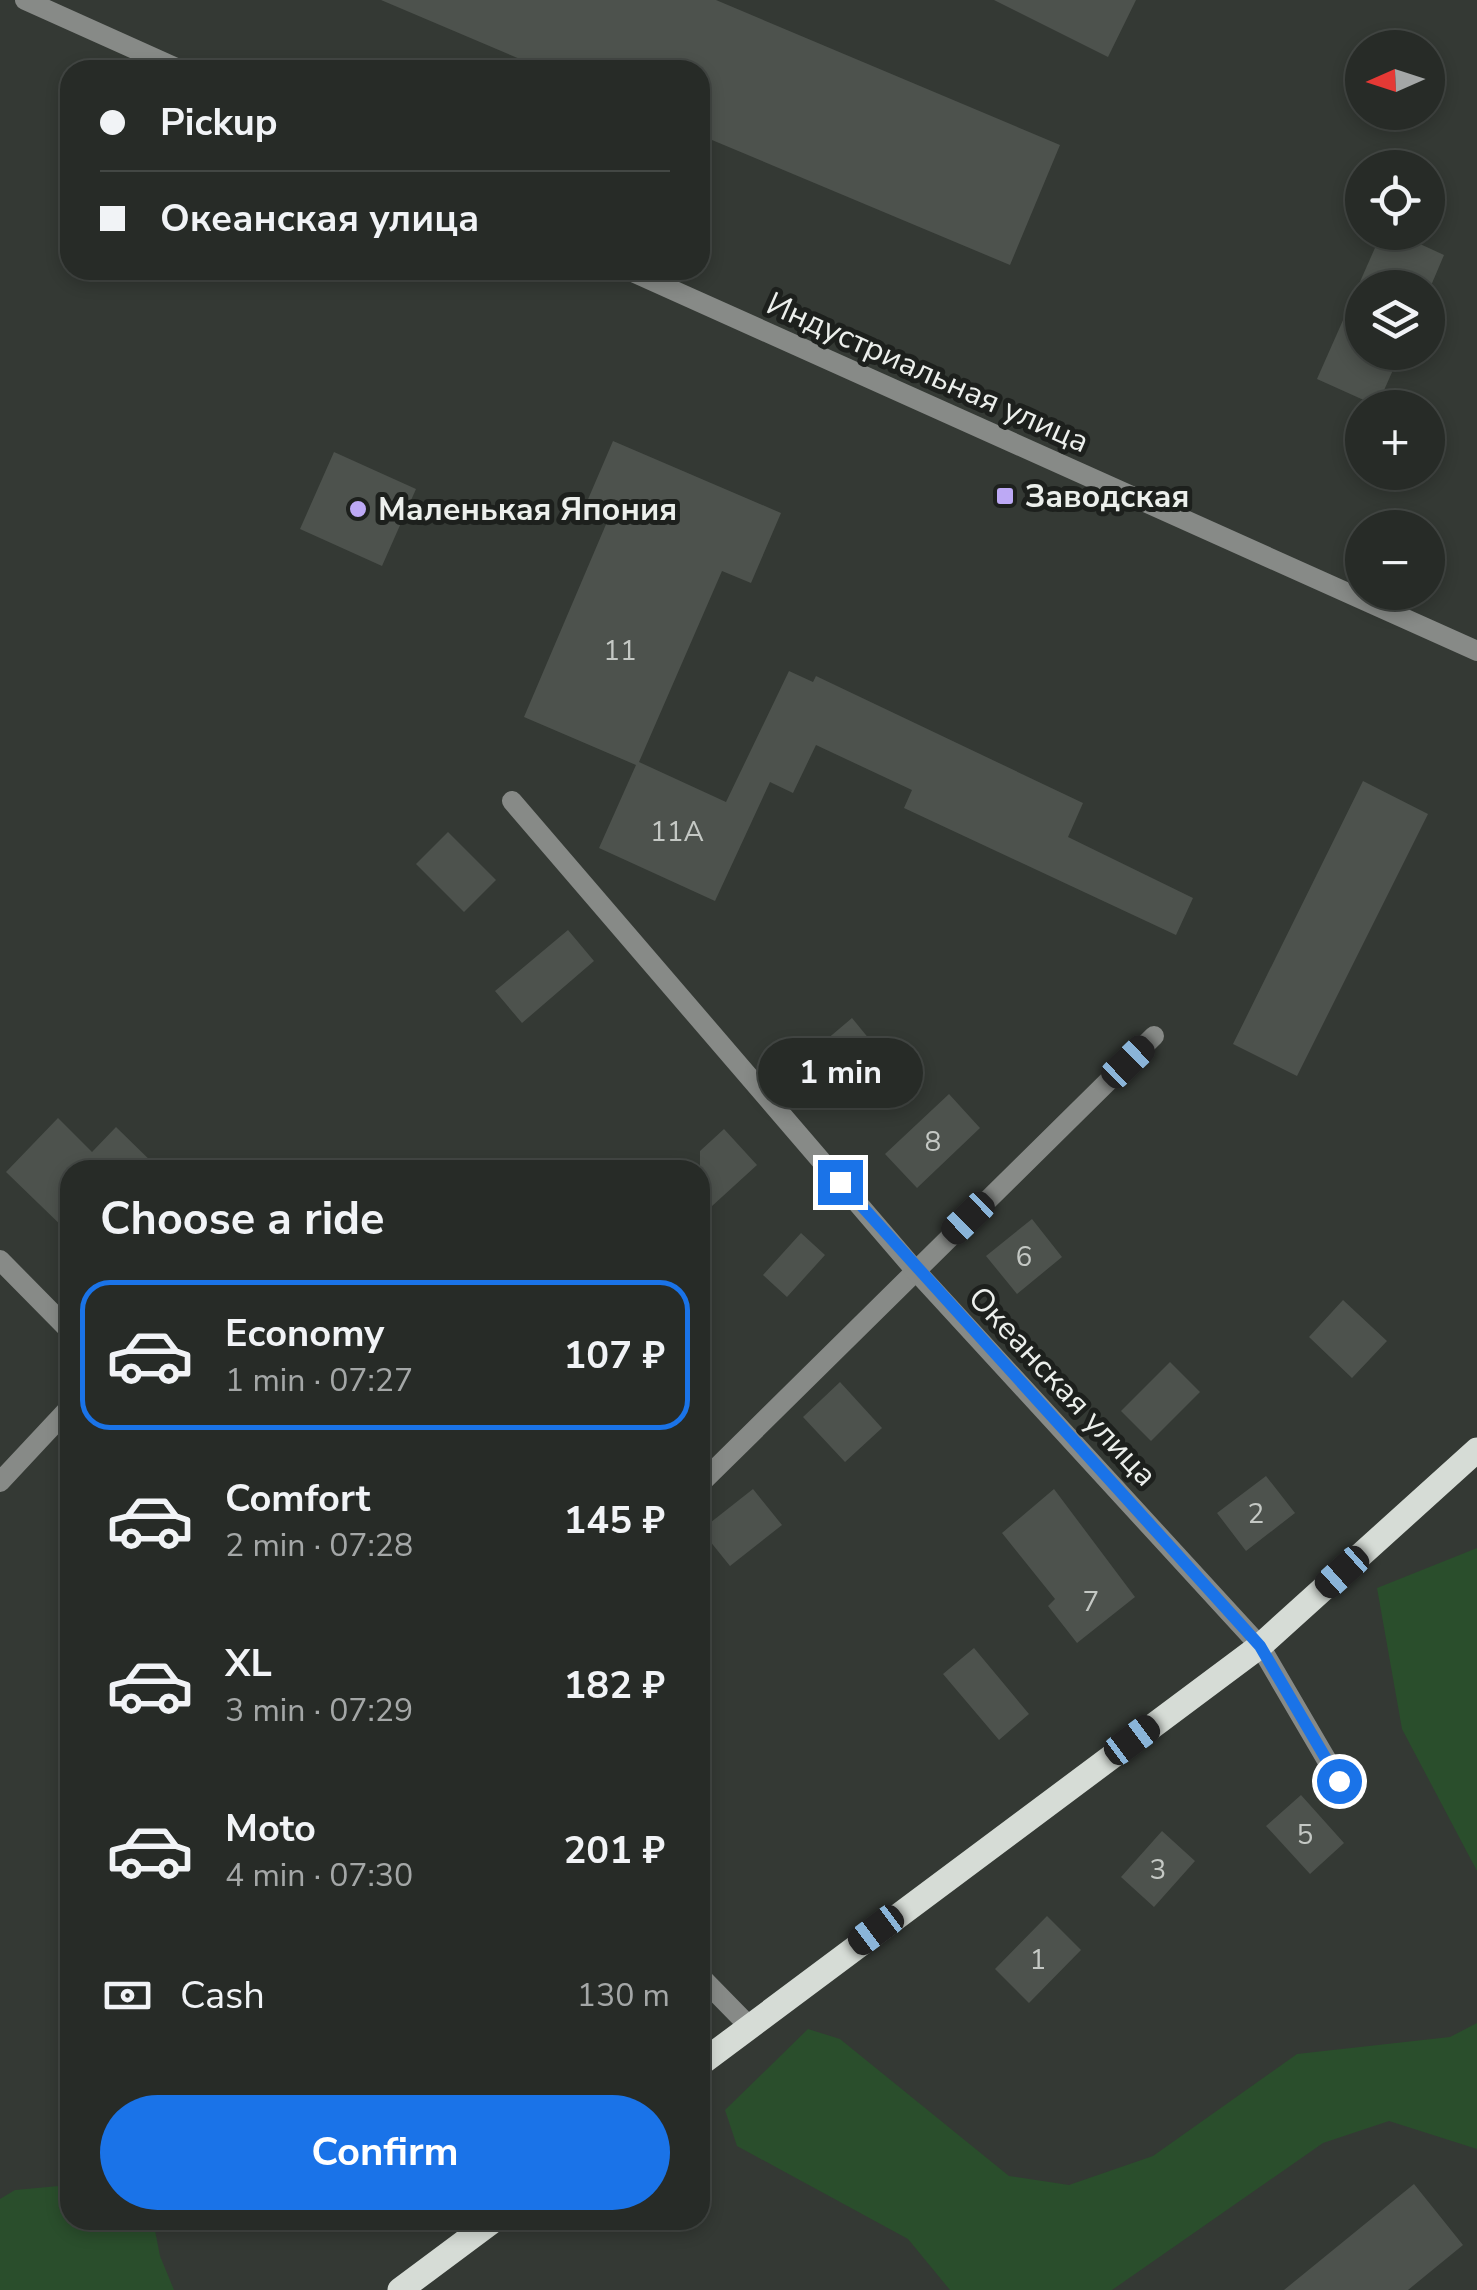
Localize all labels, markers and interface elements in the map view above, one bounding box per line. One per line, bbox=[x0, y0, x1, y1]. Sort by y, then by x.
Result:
north arrow bbox=[1345, 30, 1445, 130]
map controls bbox=[1345, 30, 1445, 610]
text: Pickup bbox=[160, 97, 278, 148]
button: locate bbox=[1345, 150, 1445, 250]
text: Океанская улица bbox=[160, 193, 479, 244]
button: layers bbox=[1345, 270, 1445, 370]
street label: Индустриальная улица bbox=[760, 282, 1096, 463]
button: + bbox=[1345, 390, 1445, 490]
place label: Заводская bbox=[1025, 475, 1189, 518]
marker: Заводская bbox=[994, 485, 1016, 507]
place label: Маленькая Япония bbox=[378, 488, 677, 531]
marker: Маленькая Япония bbox=[347, 498, 369, 520]
button: − bbox=[1345, 510, 1445, 610]
house number: 11 bbox=[603, 632, 637, 670]
house number: 11А bbox=[650, 813, 704, 851]
car bbox=[1096, 1030, 1160, 1094]
callout: 1 min bbox=[758, 1037, 922, 1107]
text: 1 min bbox=[799, 1051, 882, 1094]
house number: 8 bbox=[925, 1123, 941, 1161]
route end bbox=[818, 1160, 863, 1205]
car bbox=[936, 1186, 1000, 1250]
text: Choose a ride bbox=[100, 1189, 385, 1250]
house number: 6 bbox=[1016, 1238, 1032, 1276]
street label: Океанская улица bbox=[959, 1277, 1167, 1496]
text: Economy bbox=[225, 1308, 384, 1359]
icon: car bbox=[105, 1310, 195, 1400]
text: 107 ₽ bbox=[564, 1330, 665, 1381]
text: 1 min · 07:27 bbox=[225, 1359, 413, 1402]
text: Comfort bbox=[225, 1473, 370, 1524]
icon: car bbox=[105, 1475, 195, 1565]
text: 145 ₽ bbox=[564, 1495, 665, 1546]
house number: 2 bbox=[1248, 1495, 1264, 1533]
text: 2 min · 07:28 bbox=[225, 1524, 413, 1567]
car bbox=[1310, 1541, 1374, 1603]
house number: 7 bbox=[1083, 1583, 1099, 1621]
text: XL bbox=[225, 1638, 272, 1689]
icon: car bbox=[105, 1640, 195, 1730]
text: 182 ₽ bbox=[564, 1660, 665, 1711]
text: 3 min · 07:29 bbox=[225, 1689, 413, 1732]
car bbox=[1099, 1710, 1165, 1770]
route start bbox=[1317, 1759, 1362, 1804]
text: Moto bbox=[225, 1803, 316, 1854]
icon: car bbox=[105, 1805, 195, 1895]
house number: 5 bbox=[1297, 1816, 1313, 1854]
text: 201 ₽ bbox=[564, 1825, 665, 1876]
house number: 3 bbox=[1150, 1851, 1166, 1889]
text: 4 min · 07:30 bbox=[225, 1854, 413, 1897]
car bbox=[843, 1900, 909, 1960]
house number: 1 bbox=[1030, 1941, 1046, 1979]
icon: cash bbox=[100, 1968, 155, 2023]
text: Cash bbox=[180, 1970, 265, 2021]
text: 130 m bbox=[577, 1974, 670, 2017]
button: Confirm bbox=[100, 2095, 670, 2210]

